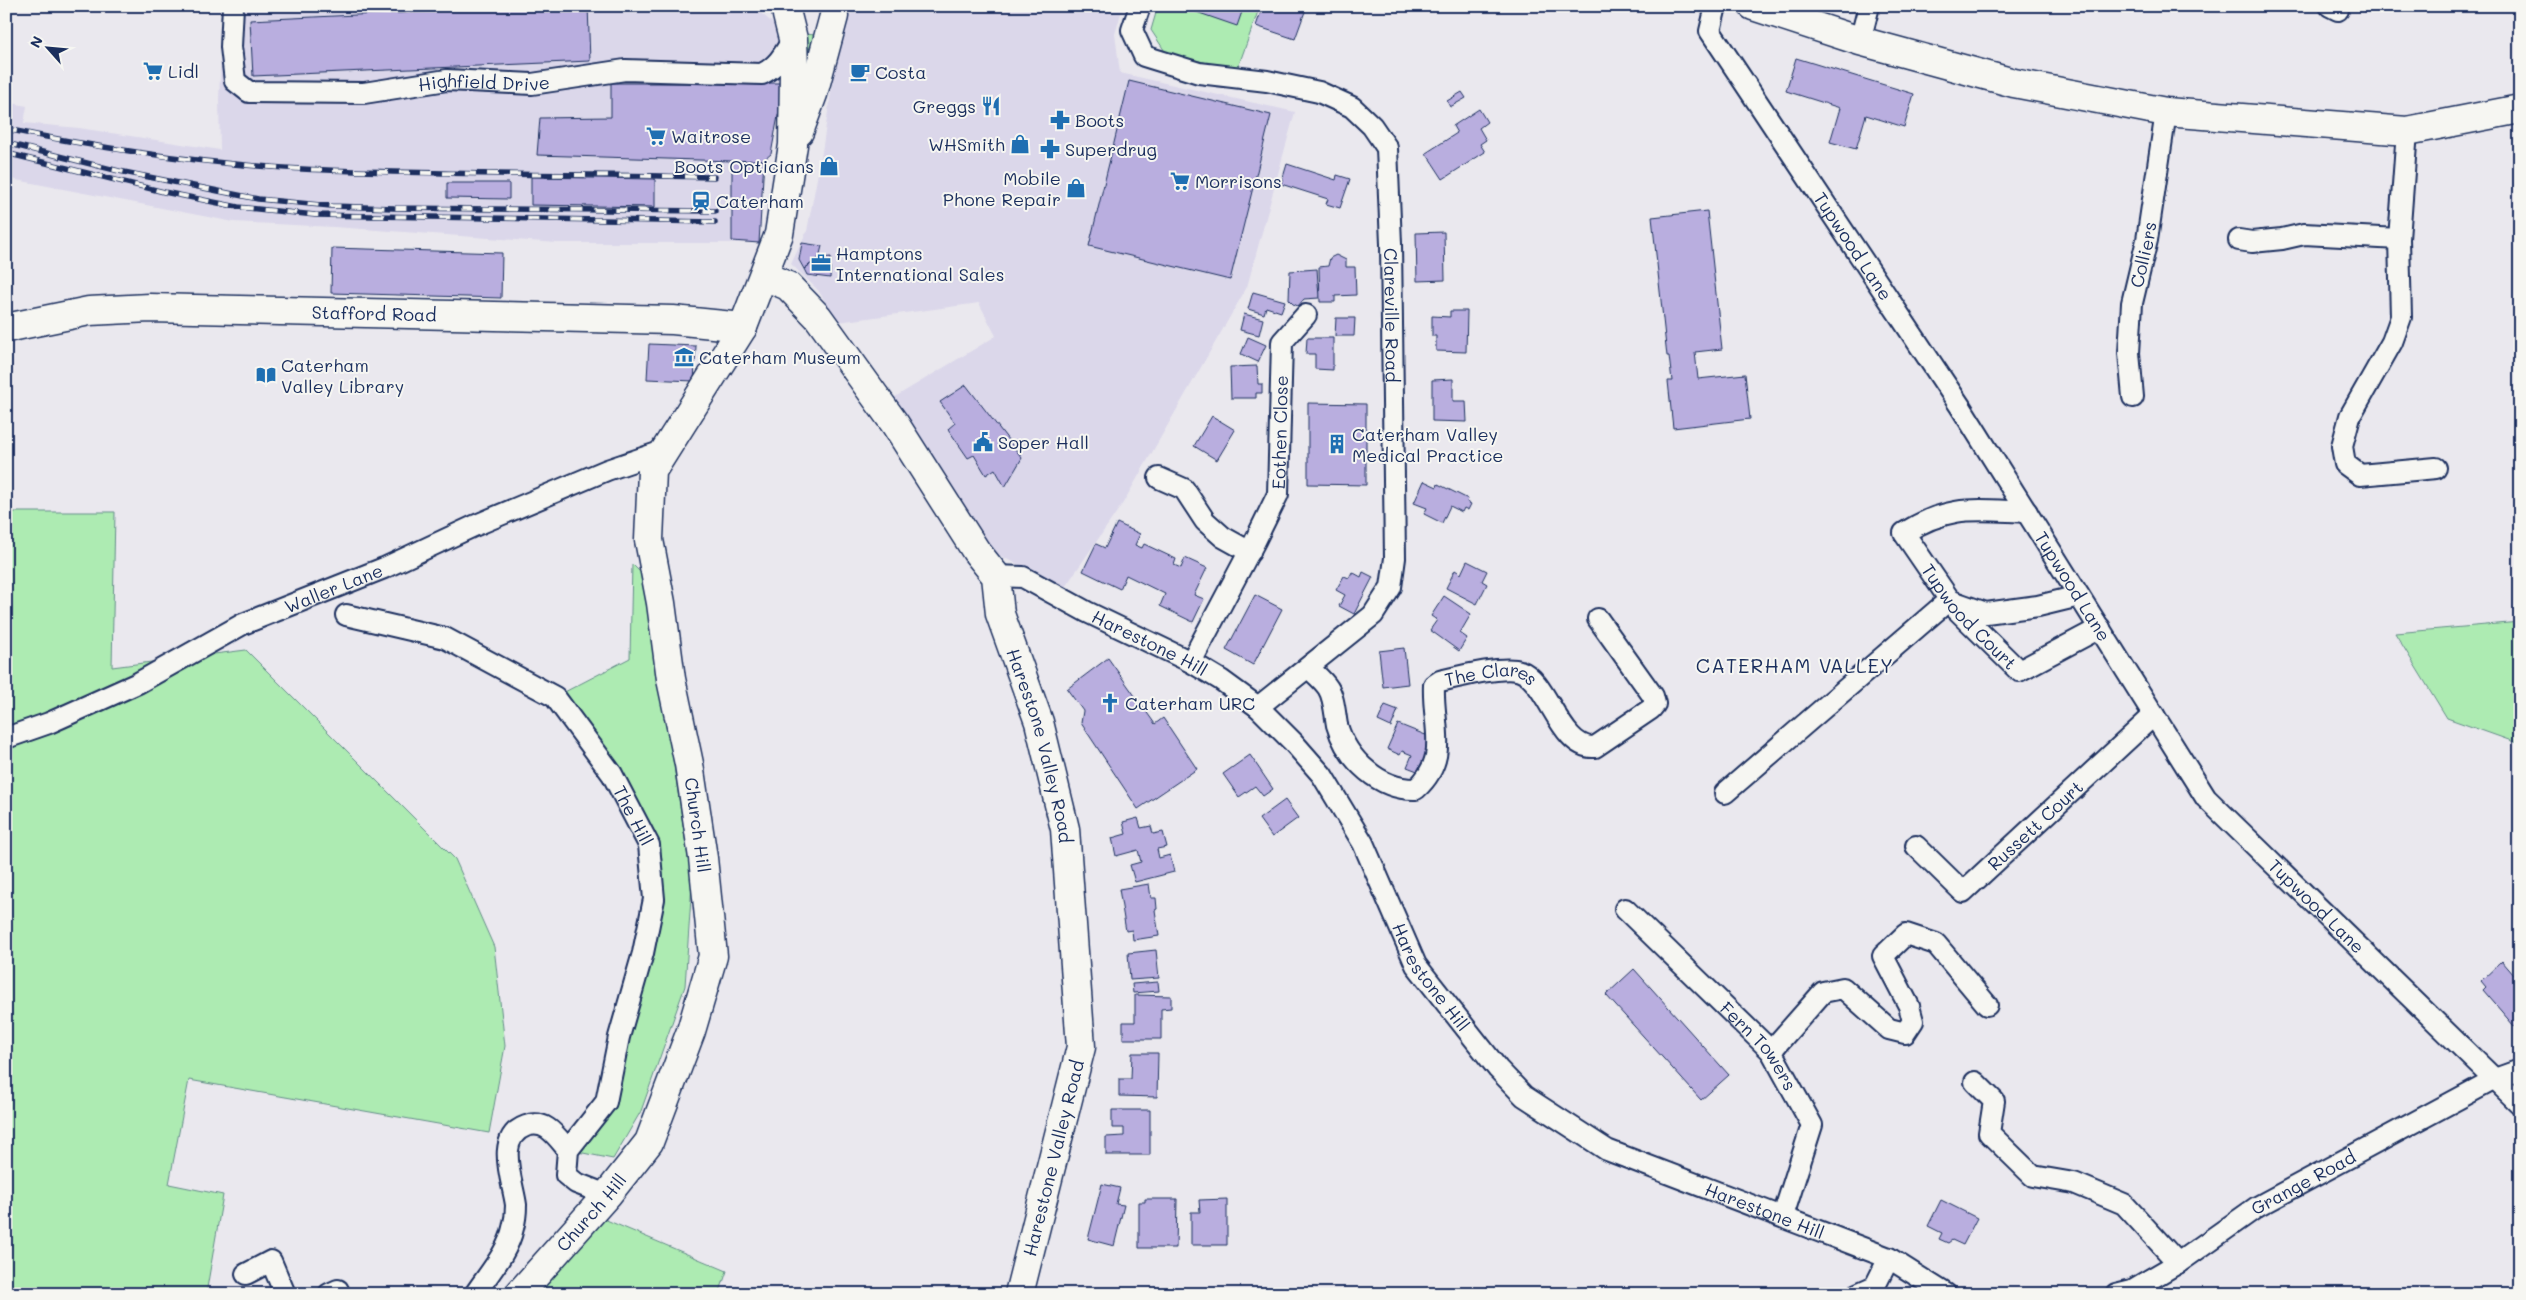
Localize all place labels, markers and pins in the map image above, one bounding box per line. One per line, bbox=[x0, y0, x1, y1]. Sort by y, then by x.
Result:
place label: Lidl bbox=[168, 59, 199, 83]
supermarket icon: Lidl bbox=[142, 60, 164, 82]
place label: Costa bbox=[875, 60, 926, 84]
cafe icon: Costa bbox=[849, 61, 871, 83]
place label: Greggs bbox=[913, 94, 976, 118]
restaurant icon: Greggs bbox=[980, 95, 1002, 117]
place label: Boots bbox=[1075, 108, 1124, 132]
pharmacy icon: Boots bbox=[1049, 109, 1071, 131]
place label: Waitrose bbox=[671, 124, 751, 148]
supermarket icon: Waitrose bbox=[645, 125, 667, 147]
place label: WHSmith bbox=[928, 132, 1005, 156]
shop icon: WHSmith bbox=[1009, 133, 1031, 155]
place label: Superdrug bbox=[1065, 137, 1157, 161]
pharmacy icon: Superdrug bbox=[1039, 138, 1061, 160]
place label: Boots Opticians bbox=[674, 154, 814, 178]
shop icon: Boots Opticians bbox=[818, 155, 840, 177]
place label: Mobile Phone Repair bbox=[943, 166, 1061, 211]
place label: Morrisons bbox=[1195, 169, 1282, 193]
supermarket icon: Morrisons bbox=[1169, 170, 1191, 192]
shop icon: Mobile Phone Repair bbox=[1065, 177, 1087, 199]
place label: Caterham bbox=[716, 189, 804, 213]
station icon: Caterham bbox=[690, 190, 712, 212]
place label: Hamptons International Sales bbox=[836, 241, 1004, 286]
office icon: Hamptons International Sales bbox=[810, 252, 832, 274]
place label: Caterham Museum bbox=[699, 345, 861, 369]
museum icon: Caterham Museum bbox=[673, 346, 695, 368]
place label: Caterham Valley Library bbox=[281, 353, 404, 398]
library icon: Caterham Valley Library bbox=[255, 364, 277, 386]
place label: Caterham Valley Medical Practice bbox=[1352, 422, 1503, 467]
place label: Soper Hall bbox=[998, 430, 1089, 454]
public building icon: Soper Hall bbox=[972, 431, 994, 453]
building icon: Caterham Valley Medical Practice bbox=[1326, 433, 1348, 455]
place label: Caterham URC bbox=[1125, 691, 1255, 715]
church icon: Caterham URC bbox=[1099, 692, 1121, 714]

